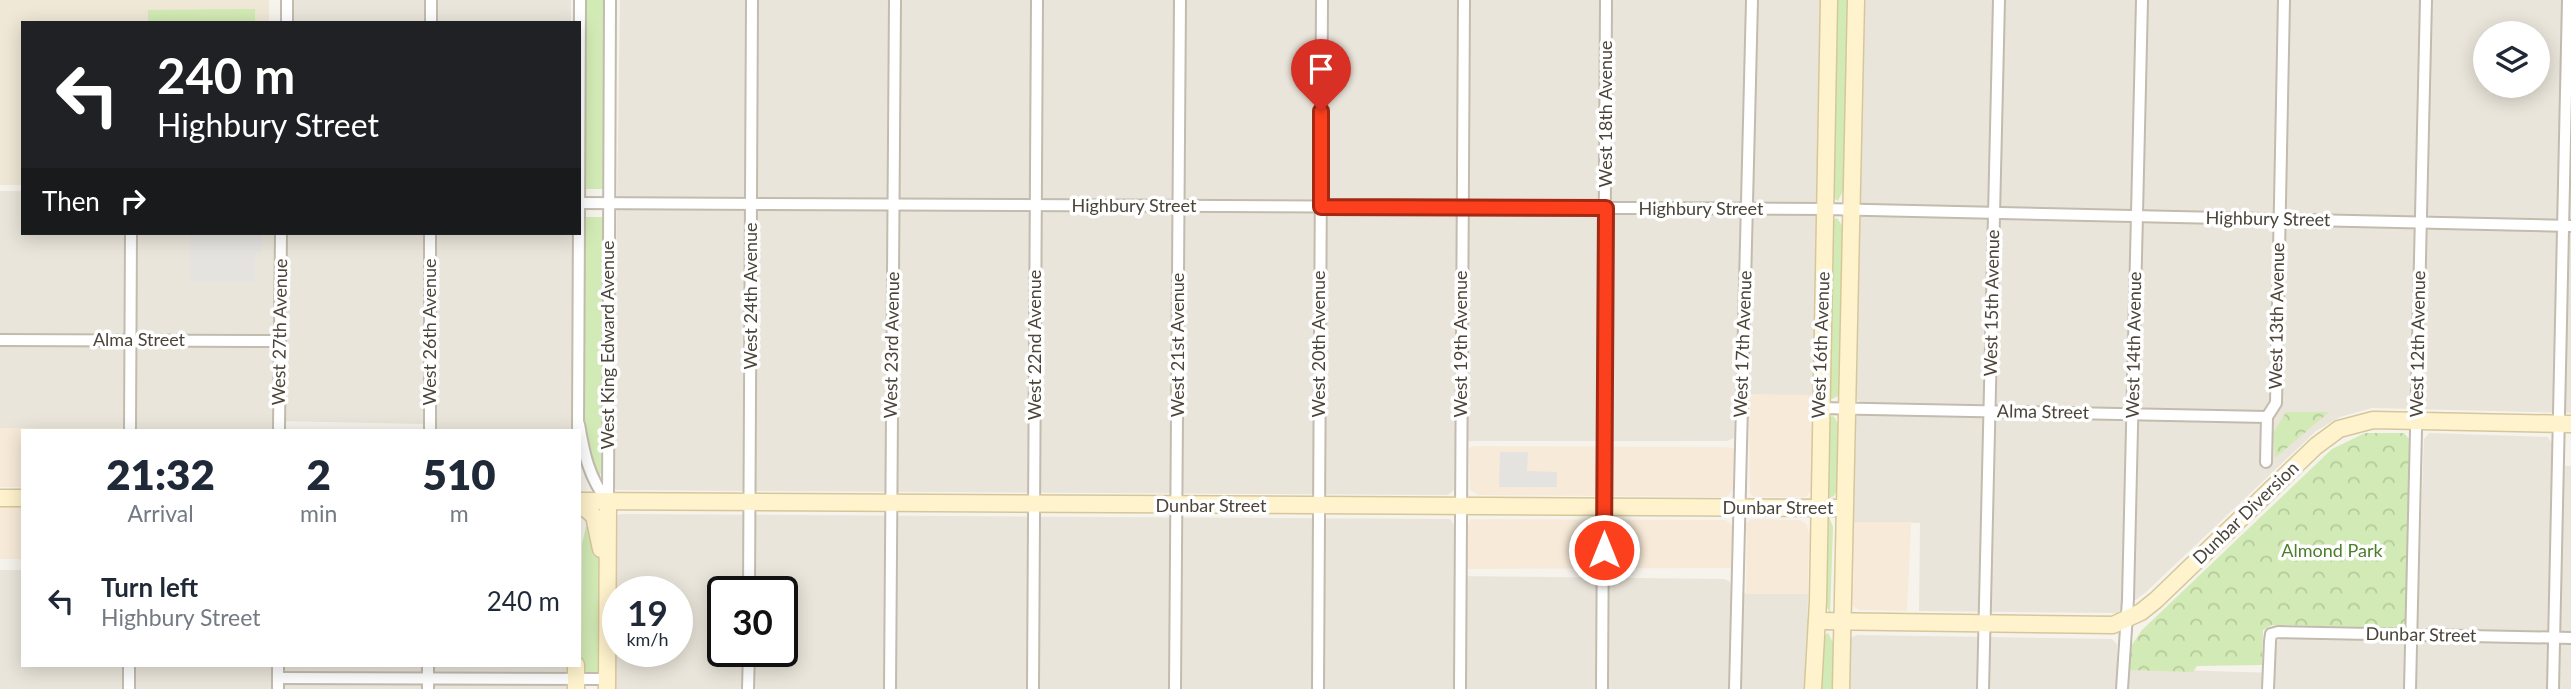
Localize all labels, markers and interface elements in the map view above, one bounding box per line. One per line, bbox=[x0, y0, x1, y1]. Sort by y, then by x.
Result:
map controls bbox=[2473, 21, 2550, 98]
button: layers bbox=[2473, 21, 2550, 98]
pin bbox=[1291, 39, 1351, 111]
street label: West 18th Avenue bbox=[1594, 41, 1616, 187]
text: 240 m bbox=[157, 46, 295, 104]
icon: left bbox=[42, 49, 133, 140]
icon: arrive bbox=[1302, 50, 1340, 88]
text: Highbury Street bbox=[157, 105, 379, 144]
icon: right bbox=[114, 182, 152, 220]
text: Then bbox=[42, 185, 100, 217]
street label: Highbury Street bbox=[1072, 194, 1197, 216]
street label: Highbury Street bbox=[1639, 197, 1764, 219]
street label: Highbury Street bbox=[2205, 206, 2331, 230]
street label: West 24th Avenue bbox=[739, 223, 761, 369]
street label: West 15th Avenue bbox=[1979, 229, 2003, 377]
street label: West King Edward Avenue bbox=[596, 240, 618, 450]
street label: West 13th Avenue bbox=[2264, 242, 2288, 390]
street label: West 27th Avenue bbox=[267, 258, 291, 406]
street label: West 26th Avenue bbox=[418, 259, 440, 405]
street label: West 22nd Avenue bbox=[1023, 270, 1045, 420]
street label: West 17th Avenue bbox=[1728, 270, 1756, 418]
street label: West 12th Avenue bbox=[2405, 270, 2429, 418]
street label: West 23rd Avenue bbox=[879, 271, 903, 419]
street label: West 20th Avenue bbox=[1307, 271, 1329, 417]
street label: West 19th Avenue bbox=[1449, 271, 1471, 417]
street label: West 16th Avenue bbox=[1806, 271, 1834, 419]
street label: West 14th Avenue bbox=[2121, 271, 2145, 419]
street label: West 21st Avenue bbox=[1166, 273, 1188, 417]
street label: Alma Street bbox=[93, 328, 186, 350]
street label: Alma Street bbox=[1997, 399, 2090, 423]
text: 21:32 bbox=[106, 449, 215, 499]
text: 2 bbox=[307, 449, 331, 499]
text: 510 bbox=[423, 449, 496, 499]
street label: Dunbar Diversion bbox=[2188, 456, 2303, 568]
street label: Dunbar Street bbox=[1156, 494, 1267, 516]
street label: Dunbar Street bbox=[1723, 496, 1834, 518]
text: Arrival bbox=[127, 499, 194, 527]
text: min bbox=[300, 499, 337, 527]
text: m bbox=[450, 499, 469, 527]
position arrow bbox=[1567, 513, 1641, 587]
park label: Almond Park bbox=[2281, 539, 2384, 561]
text: Turn left bbox=[101, 571, 198, 603]
speed limit sign: 30 bbox=[707, 576, 798, 667]
icon: left bbox=[42, 582, 80, 620]
text: 240 m bbox=[487, 585, 560, 617]
text: 19 bbox=[627, 591, 668, 633]
text: Highbury Street bbox=[101, 603, 261, 631]
street label: Dunbar Street bbox=[2365, 622, 2477, 646]
text: km/h bbox=[626, 628, 669, 650]

